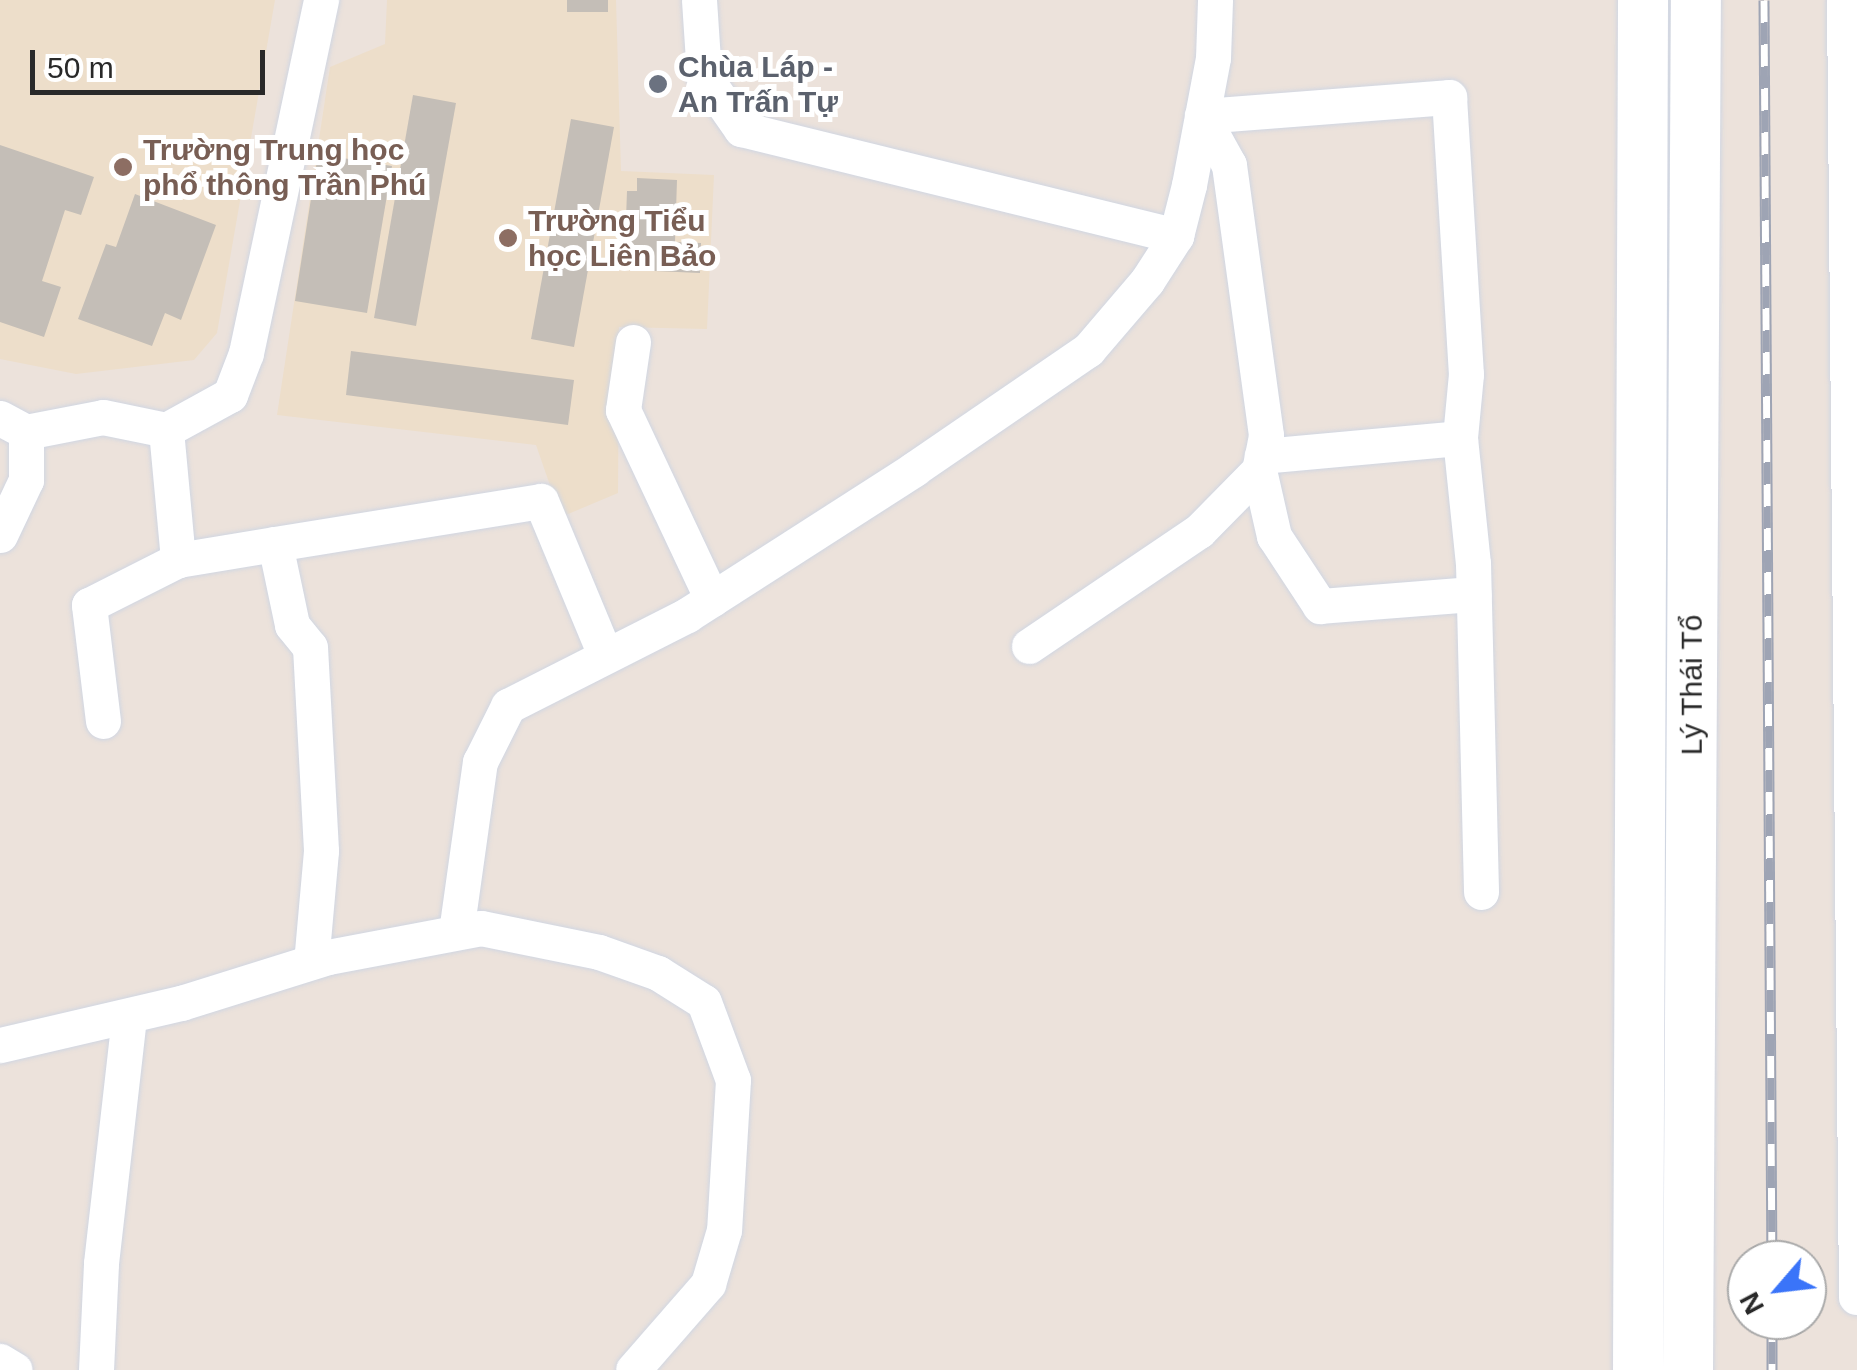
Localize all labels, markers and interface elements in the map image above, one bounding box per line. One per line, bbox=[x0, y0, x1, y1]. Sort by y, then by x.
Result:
scale bar bbox=[35, 30, 270, 92]
place label: Chùa Láp - An Trấn Tự bbox=[678, 49, 838, 120]
text: 50 m bbox=[47, 51, 114, 84]
marker: Chùa Láp - An Trấn Tự bbox=[647, 73, 669, 95]
place label: Trường Trung học phổ thông Trần Phú bbox=[143, 132, 426, 202]
marker: Trường Trung học phổ thông Trần Phú bbox=[112, 156, 134, 178]
place label: Trường Tiểu học Liên Bảo bbox=[528, 203, 716, 274]
marker: Trường Tiểu học Liên Bảo bbox=[497, 227, 519, 249]
street label: Lý Thái Tổ bbox=[1674, 614, 1710, 756]
north arrow bbox=[1727, 1240, 1827, 1340]
text: N bbox=[1733, 1287, 1770, 1320]

